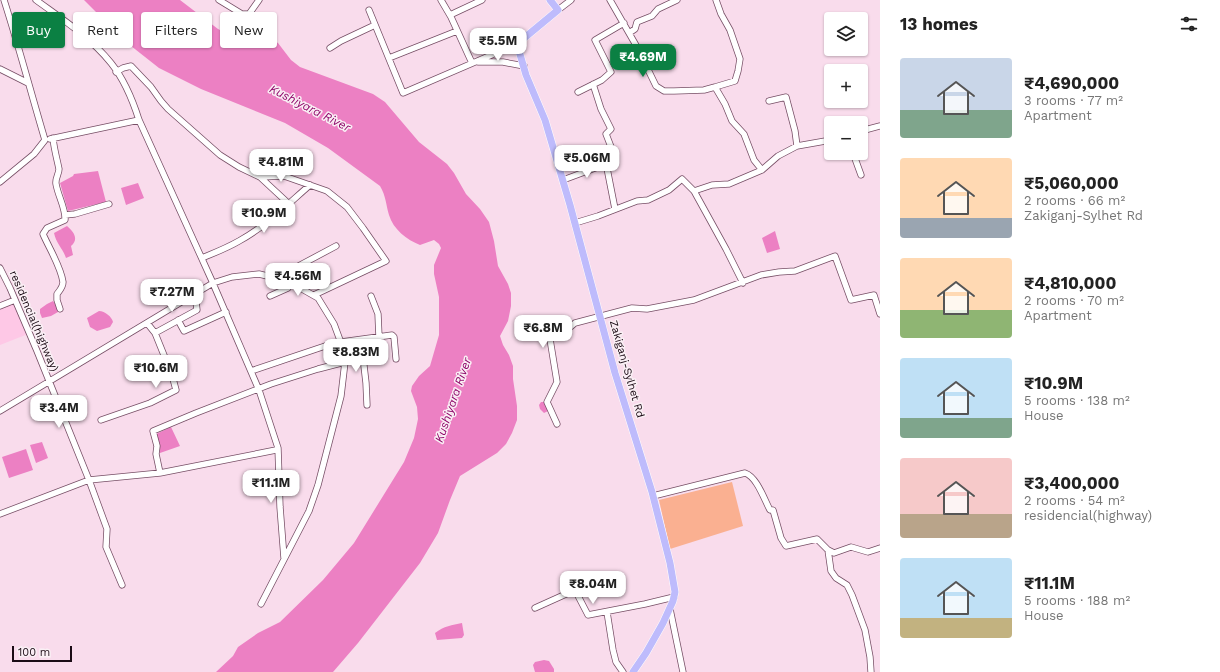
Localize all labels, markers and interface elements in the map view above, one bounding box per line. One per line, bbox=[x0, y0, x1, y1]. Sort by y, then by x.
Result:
chip: Buy bbox=[12, 12, 65, 48]
chip: Rent bbox=[73, 12, 133, 48]
chip: Filters bbox=[141, 12, 212, 48]
chip: New bbox=[220, 12, 277, 48]
map controls bbox=[824, 12, 868, 160]
button: layers bbox=[824, 12, 868, 56]
icon: filters bbox=[1178, 13, 1200, 35]
text: 13 homes bbox=[900, 14, 978, 34]
pin: ₹5.5M bbox=[470, 28, 526, 62]
text: ₹5.5M bbox=[479, 33, 517, 48]
pin: ₹4.69M bbox=[610, 44, 676, 78]
text: ₹4.69M bbox=[619, 49, 667, 64]
button: + bbox=[824, 64, 868, 108]
text: ₹4,690,000 bbox=[1024, 73, 1119, 93]
icon: home bbox=[932, 74, 980, 122]
water label: Kushiyara River bbox=[267, 82, 354, 135]
text: 3 rooms · 77 m² bbox=[1024, 93, 1123, 108]
text: Apartment bbox=[1024, 108, 1092, 123]
button: − bbox=[824, 116, 868, 160]
pin: ₹5.06M bbox=[554, 145, 620, 179]
pin: ₹4.81M bbox=[248, 149, 314, 183]
text: ₹5.06M bbox=[563, 150, 611, 165]
text: ₹4.81M bbox=[258, 154, 304, 169]
text: ₹5,060,000 bbox=[1024, 173, 1119, 193]
icon: home bbox=[932, 174, 980, 222]
text: 2 rooms · 66 m² bbox=[1024, 193, 1125, 208]
pin: ₹10.9M bbox=[231, 200, 297, 234]
text: ₹10.9M bbox=[241, 205, 287, 220]
text: Zakiganj-Sylhet Rd bbox=[1024, 208, 1143, 223]
pin: ₹4.56M bbox=[265, 263, 331, 297]
text: ₹4.56M bbox=[274, 268, 322, 283]
street label: residencial(highway) bbox=[7, 269, 61, 374]
text: ₹4,810,000 bbox=[1024, 273, 1116, 293]
icon: home bbox=[932, 274, 980, 322]
pin: ₹7.27M bbox=[139, 279, 205, 313]
text: ₹7.27M bbox=[149, 284, 195, 299]
text: 2 rooms · 70 m² bbox=[1024, 293, 1124, 308]
text: Apartment bbox=[1024, 308, 1092, 323]
pin: ₹6.8M bbox=[515, 315, 571, 349]
street label: Zakiganj-Sylhet Rd bbox=[607, 319, 647, 419]
text: ₹6.8M bbox=[523, 320, 563, 335]
pin: ₹8.83M bbox=[323, 339, 389, 373]
text: ₹8.83M bbox=[332, 344, 380, 359]
water label: Kushiyara River bbox=[432, 354, 475, 444]
pin: ₹10.6M bbox=[123, 355, 189, 389]
text: ₹10.6M bbox=[133, 360, 179, 375]
text: ₹10.9M bbox=[1024, 373, 1083, 393]
icon: home bbox=[932, 374, 980, 422]
text: 5 rooms · 138 m² bbox=[1024, 393, 1130, 408]
pin: ₹3.4M bbox=[31, 395, 87, 429]
text: ₹3.4M bbox=[39, 400, 79, 415]
text: House bbox=[1024, 408, 1064, 423]
pin: ₹11.1M bbox=[238, 470, 304, 504]
text: ₹3,400,000 bbox=[1024, 473, 1120, 493]
icon: home bbox=[932, 474, 980, 522]
text: ₹11.1M bbox=[252, 475, 290, 490]
text: 2 rooms · 54 m² bbox=[1024, 493, 1125, 508]
text: residencial(highway) bbox=[1024, 508, 1152, 523]
pin: ₹8.04M bbox=[560, 571, 626, 605]
text: ₹11.1M bbox=[1024, 573, 1075, 593]
icon: home bbox=[932, 574, 980, 622]
text: ₹8.04M bbox=[569, 576, 617, 591]
text: 5 rooms · 188 m² bbox=[1024, 593, 1130, 608]
text: House bbox=[1024, 608, 1064, 623]
scale bar bbox=[12, 644, 72, 663]
text: 100 m bbox=[18, 646, 50, 659]

